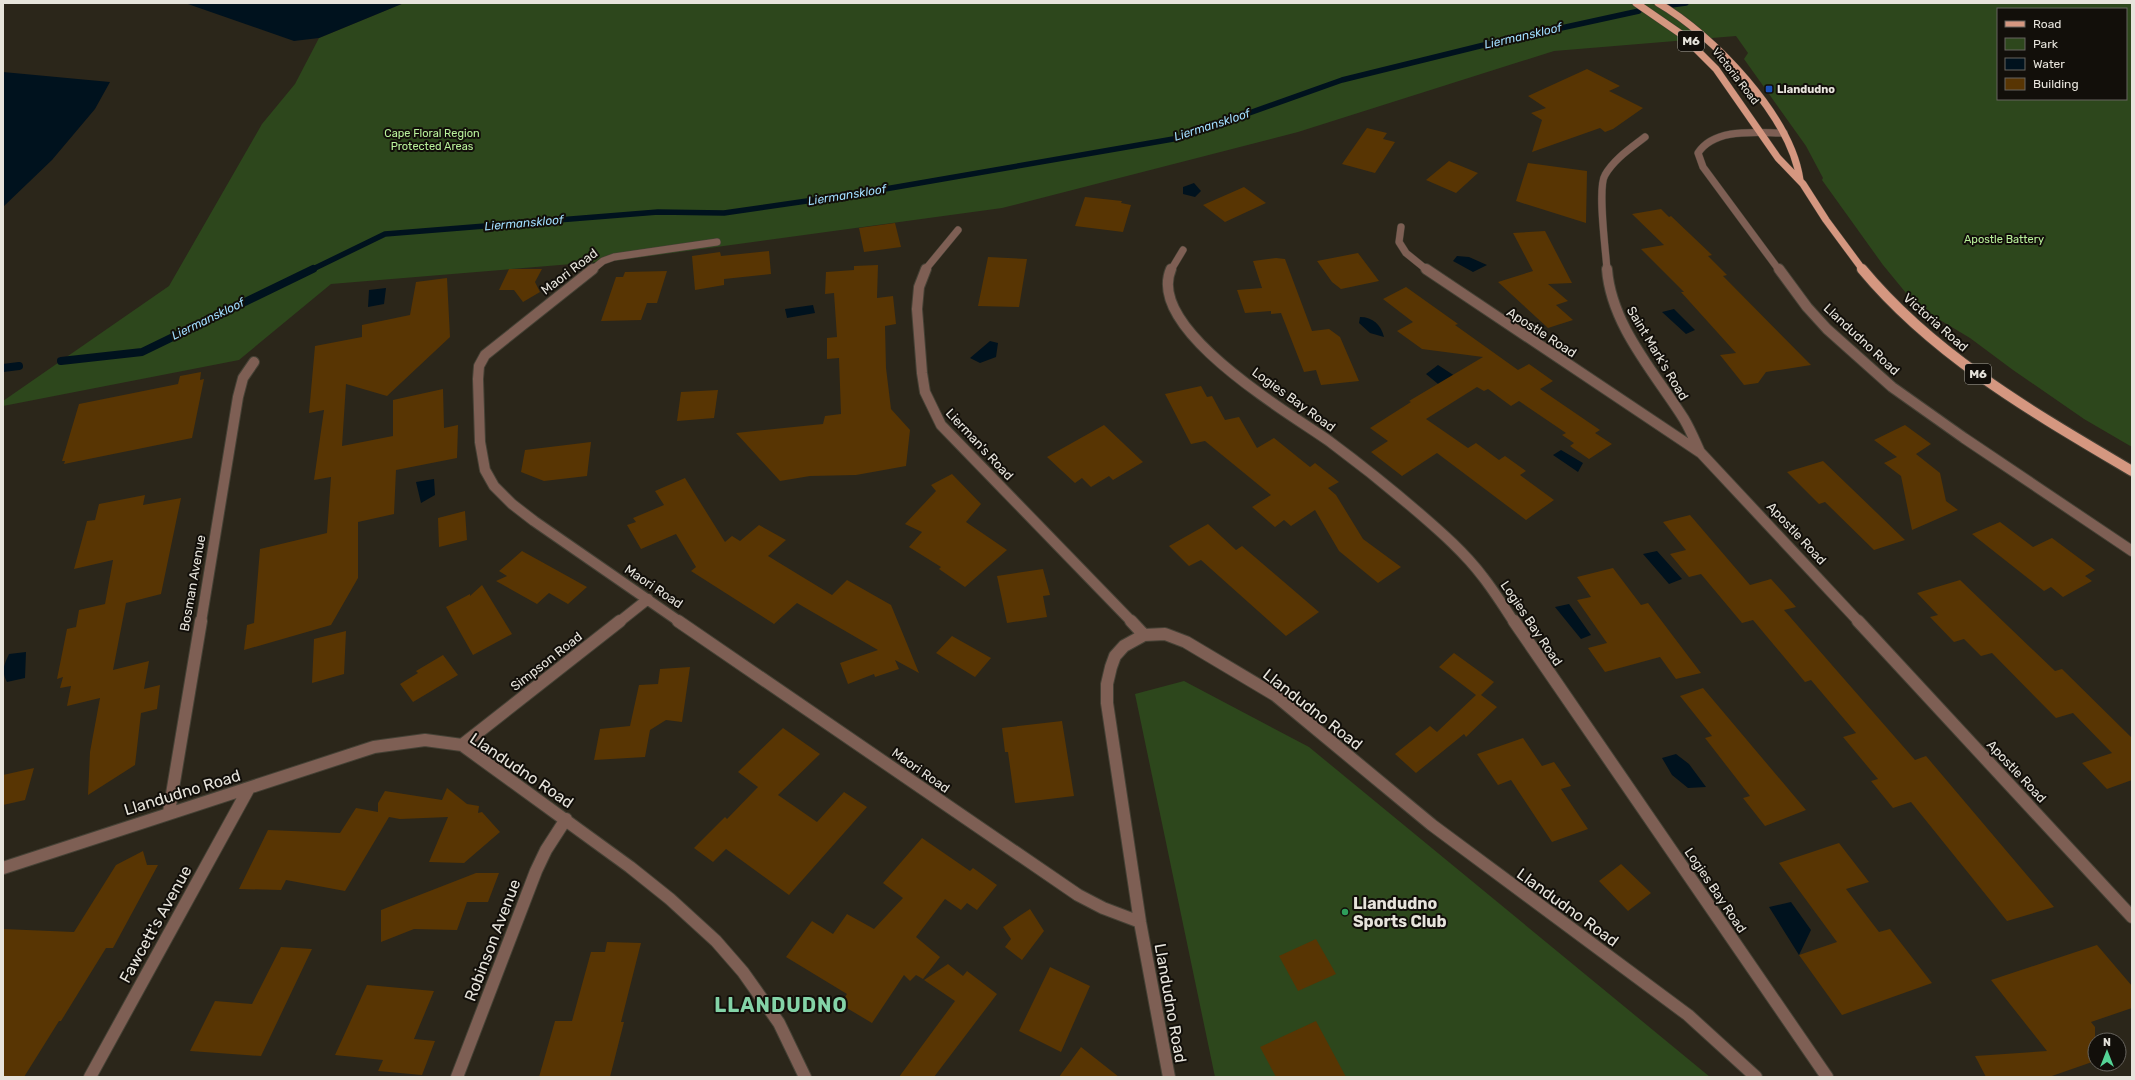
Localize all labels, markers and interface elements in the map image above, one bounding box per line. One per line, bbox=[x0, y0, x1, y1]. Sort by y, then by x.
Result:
legend bbox=[1997, 8, 2127, 100]
text: Road bbox=[2033, 17, 2061, 31]
water label: Liermanskloof bbox=[1483, 20, 1565, 52]
road number: M6 bbox=[1678, 31, 1704, 51]
text: Park bbox=[2033, 37, 2059, 51]
street label: Victoria Road bbox=[1709, 45, 1762, 107]
text: Water bbox=[2033, 57, 2065, 71]
text: Building bbox=[2033, 77, 2079, 91]
place label: Llandudno bbox=[1777, 83, 1835, 96]
marker: Llandudno bbox=[1764, 84, 1774, 94]
water label: Liermanskloof bbox=[1172, 106, 1253, 144]
park label: Cape Floral Region Protected Areas bbox=[384, 127, 480, 153]
water label: Liermanskloof bbox=[807, 182, 889, 208]
water label: Liermanskloof bbox=[484, 212, 566, 233]
park label: Apostle Battery bbox=[1964, 233, 2044, 246]
street label: Maori Road bbox=[538, 245, 601, 298]
street label: Victoria Road bbox=[1900, 290, 1971, 354]
water label: Liermanskloof bbox=[169, 295, 248, 343]
street label: Llandudno Road bbox=[1821, 300, 1903, 378]
street label: Apostle Road bbox=[1504, 304, 1579, 361]
street label: Saint Mark's Road bbox=[1624, 304, 1692, 403]
street label: Logies Bay Road bbox=[1249, 364, 1338, 435]
road number: M6 bbox=[1965, 364, 1991, 384]
street label: Lierman's Road bbox=[943, 406, 1017, 483]
street label: Apostle Road bbox=[1764, 499, 1829, 568]
street label: Bosman Avenue bbox=[177, 534, 208, 633]
street label: Maori Road bbox=[622, 561, 686, 611]
street label: Logies Bay Road bbox=[1497, 578, 1566, 669]
street label: Simpson Road bbox=[508, 629, 585, 694]
street label: Llandudno Road bbox=[1259, 665, 1366, 754]
street label: Llandudno Road bbox=[466, 729, 577, 812]
street label: Apostle Road bbox=[1984, 737, 2049, 806]
street label: Maori Road bbox=[889, 745, 952, 796]
street label: Llandudno Road bbox=[122, 766, 243, 819]
street label: Logies Bay Road bbox=[1681, 845, 1750, 936]
street label: Fawcett's Avenue bbox=[115, 862, 196, 986]
street label: Llandudno Road bbox=[1513, 864, 1622, 951]
street label: Robinson Avenue bbox=[460, 876, 525, 1004]
place label: Llandudno Sports Club bbox=[1353, 894, 1447, 931]
marker: Llandudno Sports Club bbox=[1340, 907, 1350, 917]
street label: Llandudno Road bbox=[1151, 942, 1190, 1064]
district label: LLANDUDNO bbox=[714, 993, 848, 1017]
north arrow bbox=[2087, 1032, 2127, 1072]
text: N bbox=[2103, 1036, 2111, 1049]

